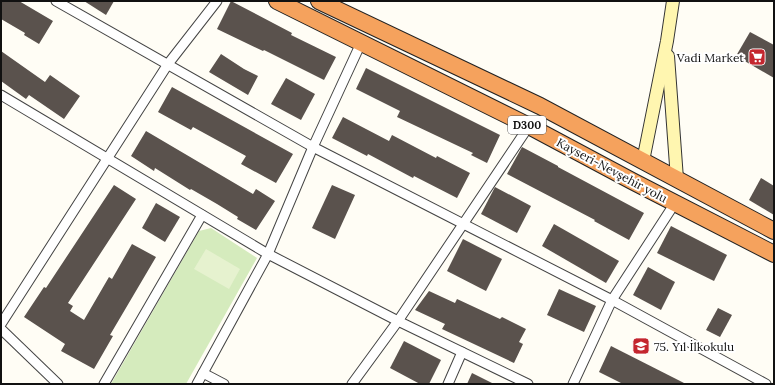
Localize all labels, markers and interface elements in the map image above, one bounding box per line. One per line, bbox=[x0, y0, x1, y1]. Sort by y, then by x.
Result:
supermarket icon: Vadi Market bbox=[747, 47, 767, 67]
place label: Vadi Market bbox=[676, 50, 744, 65]
road number: D300 bbox=[508, 116, 546, 134]
street label: Kayseri-Nevşehir yolu bbox=[554, 134, 670, 206]
school or university icon: 75. Yıl İlkokulu bbox=[631, 336, 651, 356]
place label: 75. Yıl İlkokulu bbox=[654, 339, 734, 354]

